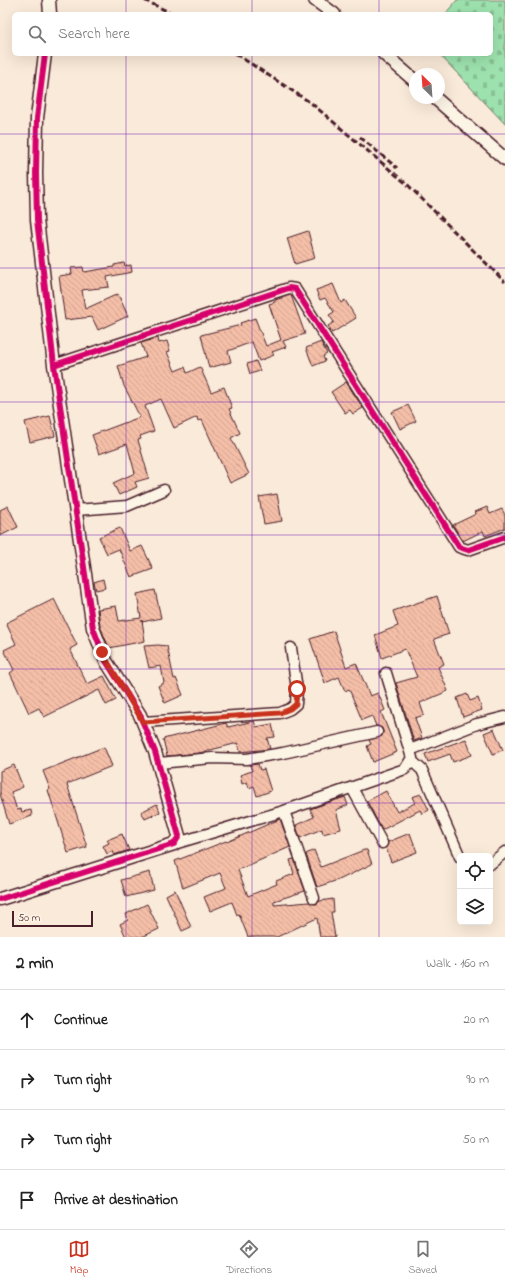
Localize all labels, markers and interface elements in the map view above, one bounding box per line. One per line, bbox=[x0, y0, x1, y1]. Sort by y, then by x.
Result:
search box bbox=[12, 12, 493, 56]
icon: search bbox=[26, 23, 48, 45]
text: Search here bbox=[58, 23, 130, 45]
north arrow bbox=[409, 68, 445, 104]
route end bbox=[93, 643, 111, 661]
route start bbox=[288, 680, 306, 698]
map controls bbox=[457, 853, 493, 925]
button: locate bbox=[457, 853, 493, 889]
button: layers bbox=[457, 889, 493, 925]
scale bar bbox=[12, 909, 93, 928]
text: 50 m bbox=[18, 910, 40, 926]
text: 2 min bbox=[16, 951, 53, 976]
text: Walk · 160 m bbox=[426, 954, 489, 973]
icon: ahead bbox=[16, 1009, 38, 1031]
text: Continue bbox=[54, 1009, 108, 1031]
text: 20 m bbox=[464, 1010, 489, 1029]
icon: right bbox=[16, 1069, 38, 1091]
text: Turn right bbox=[54, 1069, 112, 1091]
text: 90 m bbox=[466, 1070, 489, 1089]
icon: right bbox=[16, 1129, 38, 1151]
text: Turn right bbox=[54, 1129, 112, 1151]
text: 50 m bbox=[463, 1130, 489, 1149]
icon: arrive bbox=[16, 1189, 38, 1211]
text: Arrive at destination bbox=[54, 1189, 178, 1211]
tab: Map bbox=[68, 1238, 90, 1278]
tab: Directions bbox=[226, 1238, 272, 1278]
tab: Saved bbox=[408, 1238, 437, 1278]

